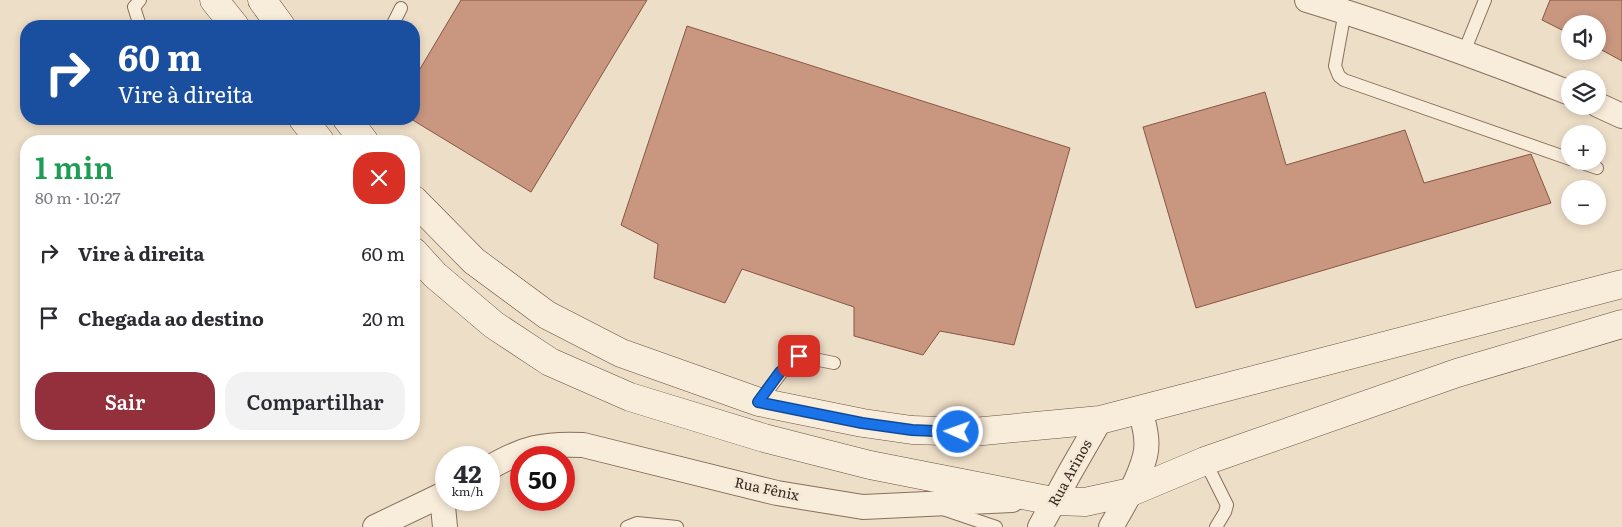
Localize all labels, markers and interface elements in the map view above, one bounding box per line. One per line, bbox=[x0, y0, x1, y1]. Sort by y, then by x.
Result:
map controls bbox=[1561, 15, 1606, 225]
button: sound bbox=[1561, 15, 1606, 60]
text: 60 m bbox=[118, 30, 202, 82]
icon: right bbox=[35, 40, 100, 105]
button: layers bbox=[1561, 70, 1606, 115]
text: Vire à direita bbox=[118, 77, 253, 110]
button: + bbox=[1561, 125, 1606, 170]
text: 1 min bbox=[35, 144, 114, 188]
button: close bbox=[353, 152, 405, 204]
button: − bbox=[1561, 180, 1606, 225]
text: 80 m · 10:27 bbox=[35, 185, 121, 209]
icon: right bbox=[35, 239, 63, 267]
text: Vire à direita bbox=[78, 239, 205, 267]
text: 60 m bbox=[362, 239, 405, 267]
icon: arrive bbox=[35, 304, 63, 332]
text: Chegada ao destino bbox=[78, 304, 264, 332]
text: 20 m bbox=[362, 304, 405, 332]
pin bbox=[778, 335, 820, 377]
icon: arrive bbox=[785, 342, 813, 370]
button: Sair bbox=[35, 372, 215, 430]
button: Compartilhar bbox=[225, 372, 405, 430]
position arrow bbox=[931, 405, 983, 457]
street label: Rua Arinos bbox=[1043, 436, 1096, 510]
speed limit sign: 50 bbox=[510, 446, 575, 511]
text: 42 bbox=[453, 454, 482, 491]
street label: Rua Fênix bbox=[733, 471, 802, 505]
text: km/h bbox=[452, 482, 483, 500]

